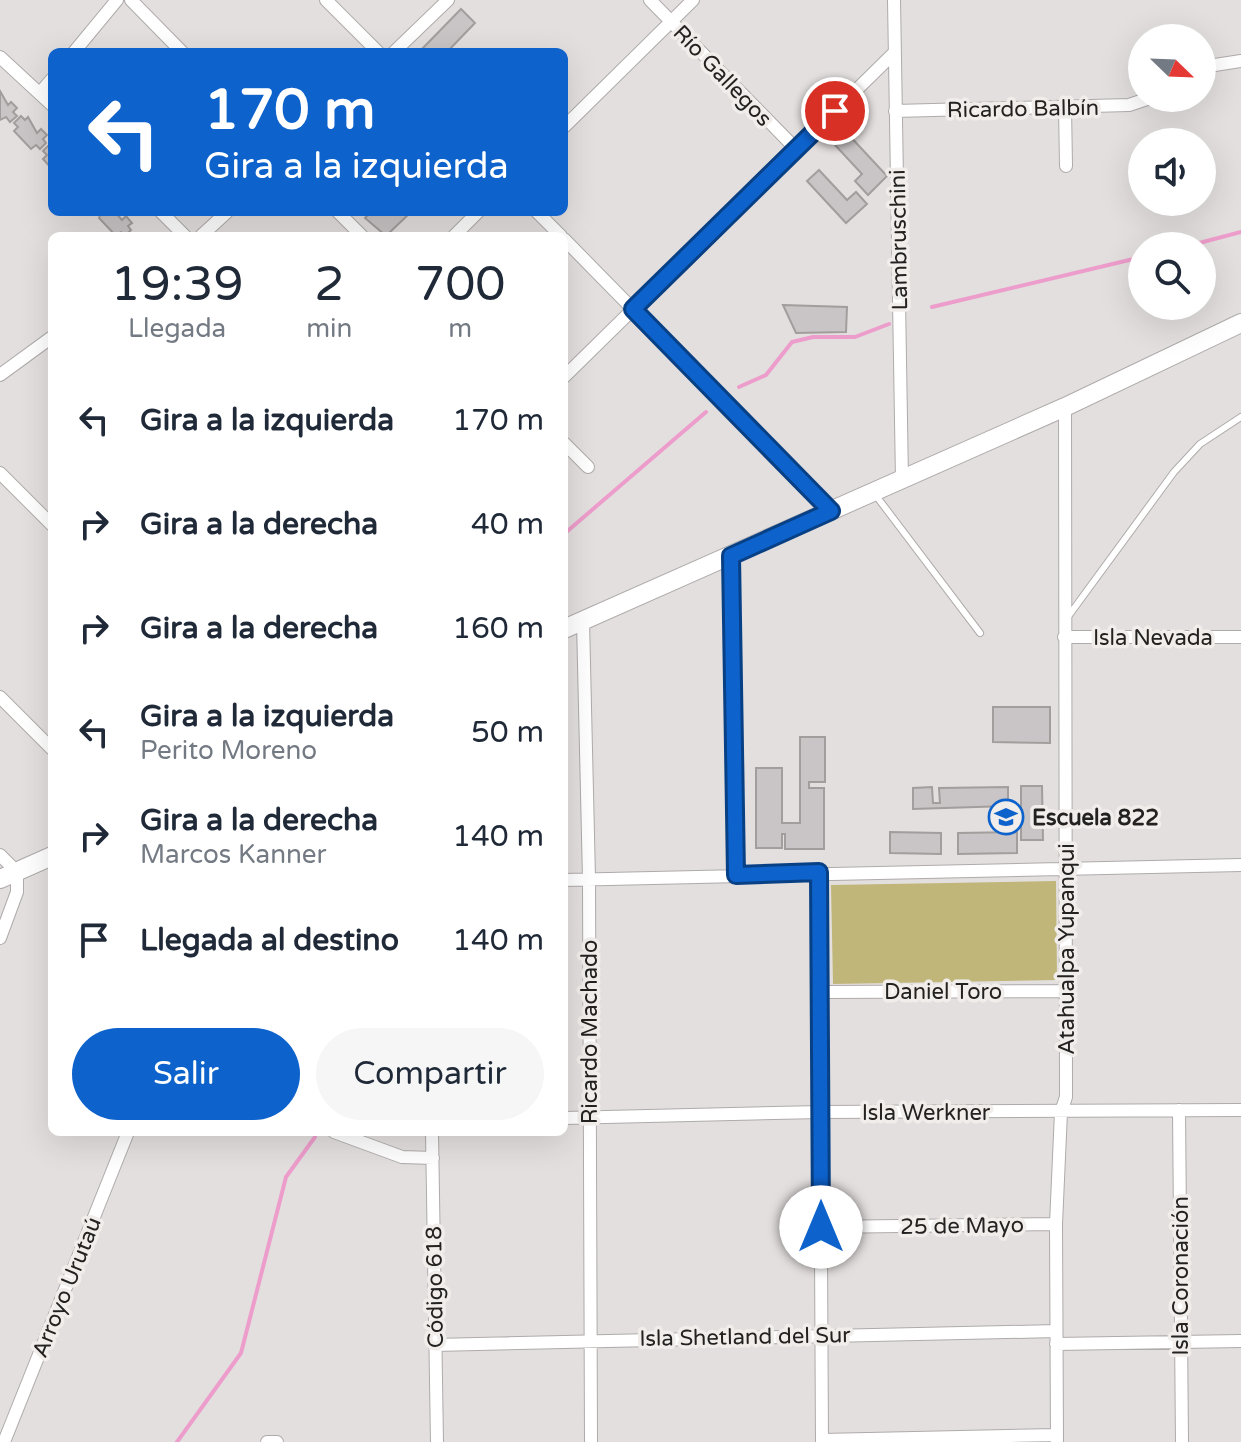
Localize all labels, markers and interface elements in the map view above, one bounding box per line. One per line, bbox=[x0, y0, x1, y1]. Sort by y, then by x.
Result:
street label: Río Gallegos bbox=[668, 20, 777, 132]
north arrow bbox=[1128, 24, 1216, 112]
map controls bbox=[1128, 24, 1216, 320]
text: 170 m bbox=[204, 77, 375, 144]
pin bbox=[801, 77, 869, 145]
icon: left bbox=[72, 80, 176, 184]
icon: arrive bbox=[813, 89, 857, 133]
street label: Ricardo Balbín bbox=[947, 95, 1099, 123]
button: sound bbox=[1128, 128, 1216, 216]
text: Gira a la izquierda bbox=[204, 145, 509, 188]
street label: Lambruschini bbox=[885, 169, 913, 311]
button: search bbox=[1128, 232, 1216, 320]
text: 19:39 bbox=[111, 256, 244, 314]
text: 2 bbox=[314, 256, 344, 314]
text: 700 bbox=[415, 256, 505, 314]
text: Llegada bbox=[128, 313, 226, 344]
text: min bbox=[306, 313, 352, 344]
text: m bbox=[448, 313, 472, 344]
icon: left bbox=[72, 398, 116, 442]
text: Gira a la izquierda bbox=[140, 402, 394, 439]
text: 170 m bbox=[452, 402, 544, 439]
icon: right bbox=[72, 502, 116, 546]
text: Gira a la derecha bbox=[140, 506, 378, 543]
text: 40 m bbox=[471, 506, 544, 543]
icon: right bbox=[72, 606, 116, 650]
text: Gira a la derecha bbox=[140, 610, 378, 647]
text: 160 m bbox=[452, 610, 544, 647]
street label: Isla Nevada bbox=[1093, 625, 1213, 651]
text: Gira a la izquierda bbox=[140, 698, 394, 735]
icon: left bbox=[72, 710, 116, 754]
text: 50 m bbox=[471, 714, 544, 751]
text: Perito Moreno bbox=[140, 735, 317, 766]
school or university icon: Escuela 822 bbox=[987, 798, 1025, 836]
text: Gira a la derecha bbox=[140, 802, 378, 839]
place label: Escuela 822 bbox=[1032, 805, 1159, 831]
icon: right bbox=[72, 814, 116, 858]
text: 140 m bbox=[452, 818, 544, 855]
text: Marcos Kanner bbox=[140, 839, 326, 870]
street label: Atahualpa Yupanqui bbox=[1054, 843, 1080, 1055]
icon: arrive bbox=[72, 918, 116, 962]
text: Llegada al destino bbox=[140, 922, 399, 959]
text: 140 m bbox=[452, 922, 544, 959]
street label: Ricardo Machado bbox=[577, 940, 603, 1124]
street label: Daniel Toro bbox=[884, 979, 1002, 1005]
button: Salir bbox=[72, 1028, 300, 1120]
button: Compartir bbox=[316, 1028, 544, 1120]
street label: Isla Werkner bbox=[862, 1100, 991, 1126]
position arrow bbox=[779, 1185, 863, 1269]
street label: Isla Coronación bbox=[1168, 1196, 1194, 1356]
street label: 25 de Mayo bbox=[900, 1212, 1024, 1240]
street label: Arroyo Urutaú bbox=[27, 1213, 107, 1361]
street label: Código 618 bbox=[421, 1226, 449, 1348]
street label: Isla Shetland del Sur bbox=[639, 1322, 851, 1352]

